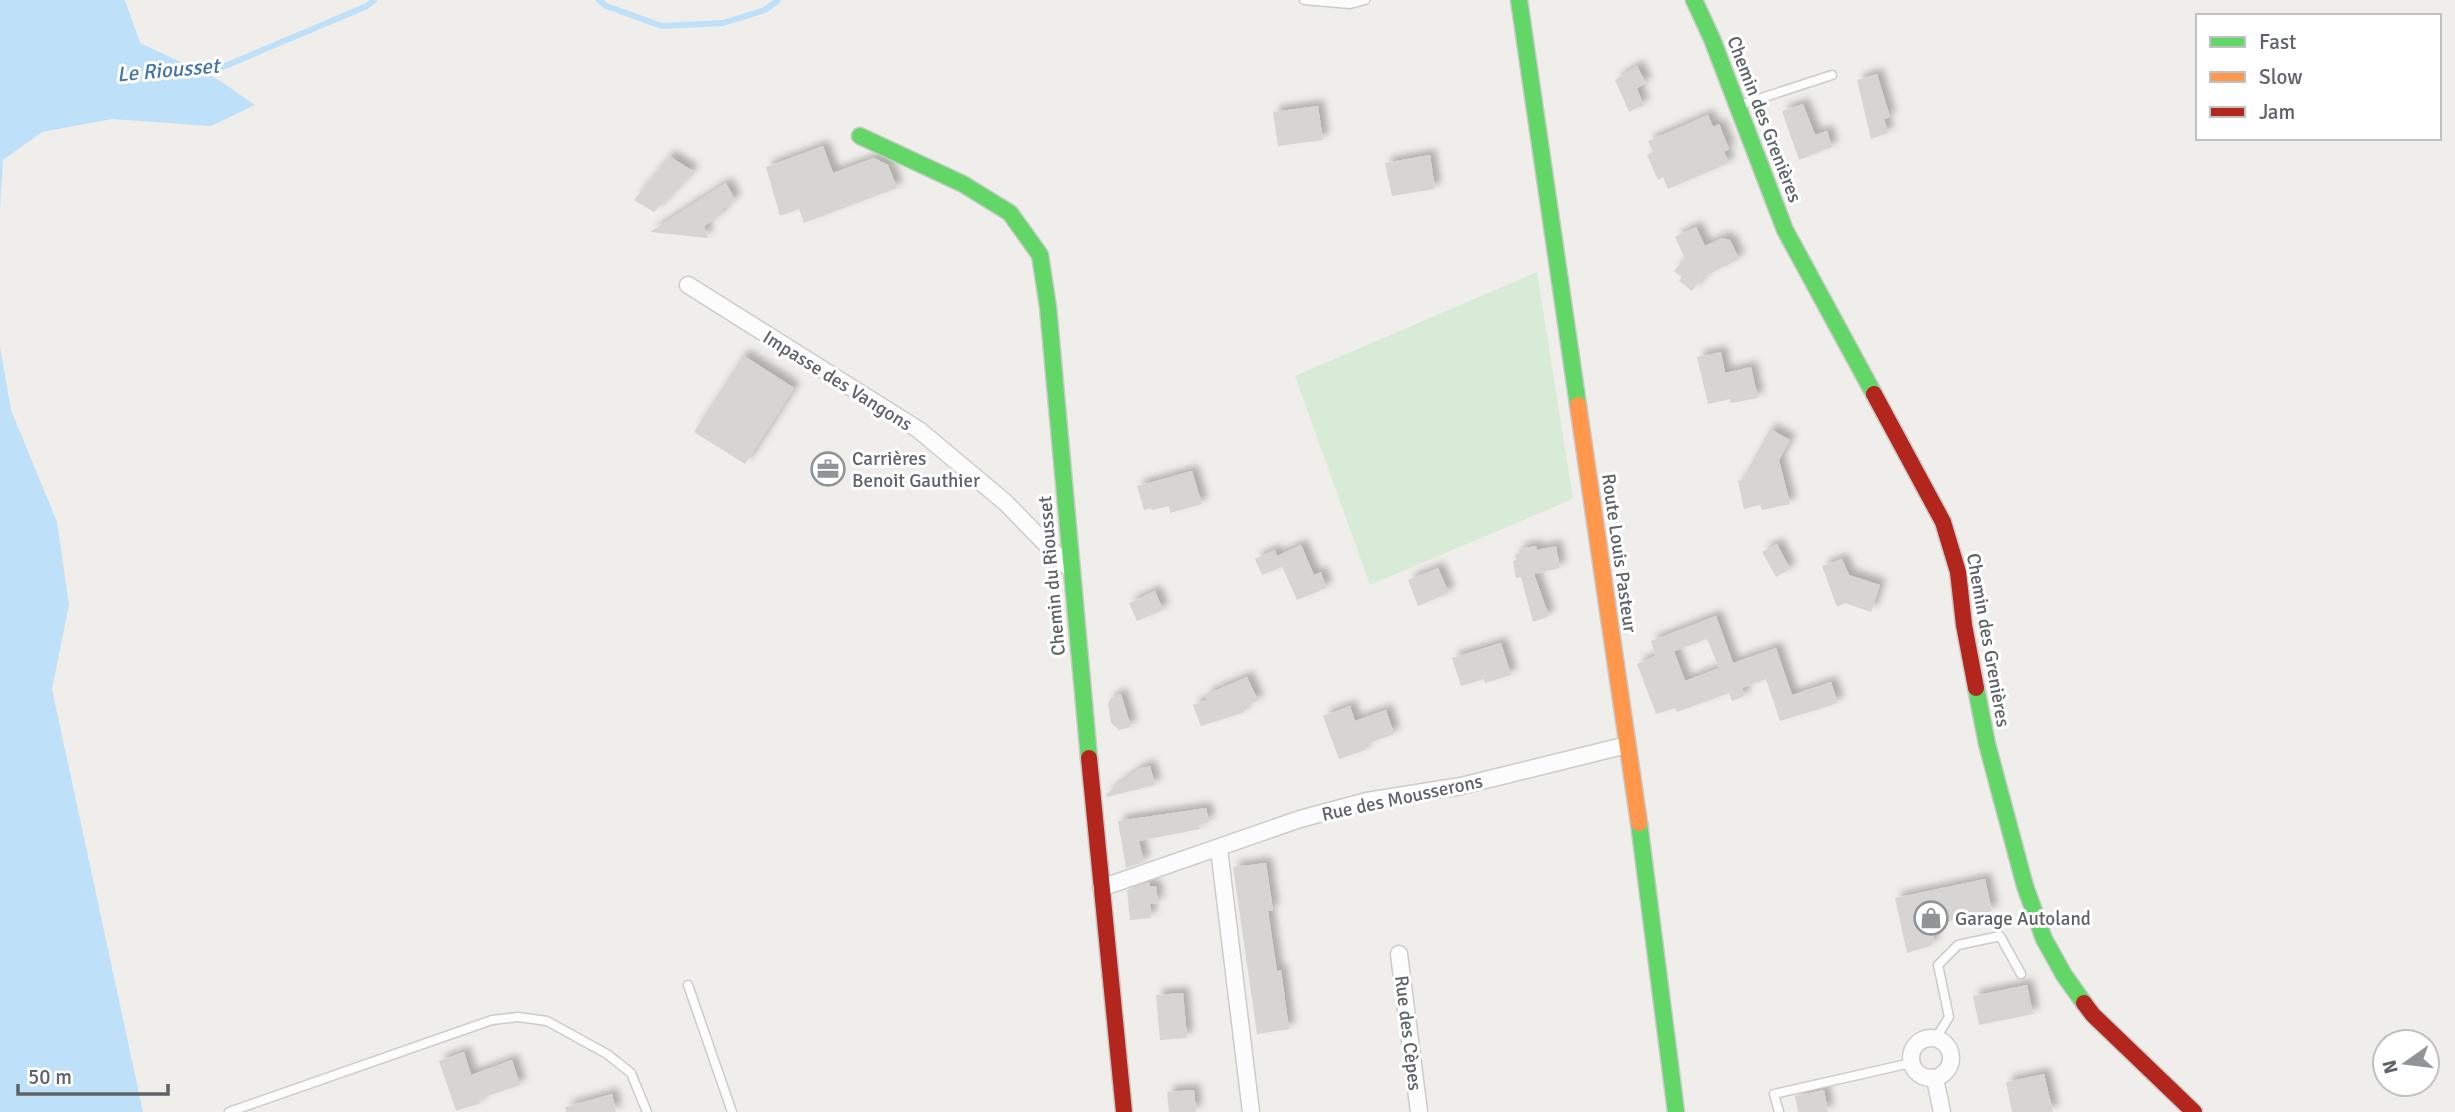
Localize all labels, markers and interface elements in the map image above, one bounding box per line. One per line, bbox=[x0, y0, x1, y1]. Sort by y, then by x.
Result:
legend bbox=[2196, 14, 2441, 140]
text: Fast bbox=[2259, 29, 2296, 55]
street label: Chemin des Grenières bbox=[1721, 33, 1807, 206]
water label: Le Riousset bbox=[116, 52, 223, 87]
text: Slow bbox=[2259, 64, 2303, 90]
text: Jam bbox=[2259, 99, 2295, 125]
street label: Impasse des Vangons bbox=[758, 325, 917, 436]
place label: Carrières Benoit Gauthier bbox=[852, 447, 980, 493]
office icon: Carrières Benoit Gauthier bbox=[809, 450, 847, 488]
street label: Route Louis Pasteur bbox=[1596, 472, 1642, 634]
street label: Chemin du Riousset bbox=[1033, 495, 1071, 657]
street label: Chemin des Grenières bbox=[1961, 551, 2015, 729]
street label: Rue des Mousserons bbox=[1319, 769, 1485, 827]
shop icon: Garage Autoland bbox=[1912, 899, 1950, 937]
place label: Garage Autoland bbox=[1955, 907, 2091, 931]
street label: Rue des Cèpes bbox=[1389, 974, 1427, 1092]
north arrow bbox=[2371, 1028, 2441, 1098]
scale bar bbox=[18, 1052, 168, 1096]
text: N bbox=[2377, 1058, 2404, 1076]
text: 50 m bbox=[28, 1064, 72, 1090]

